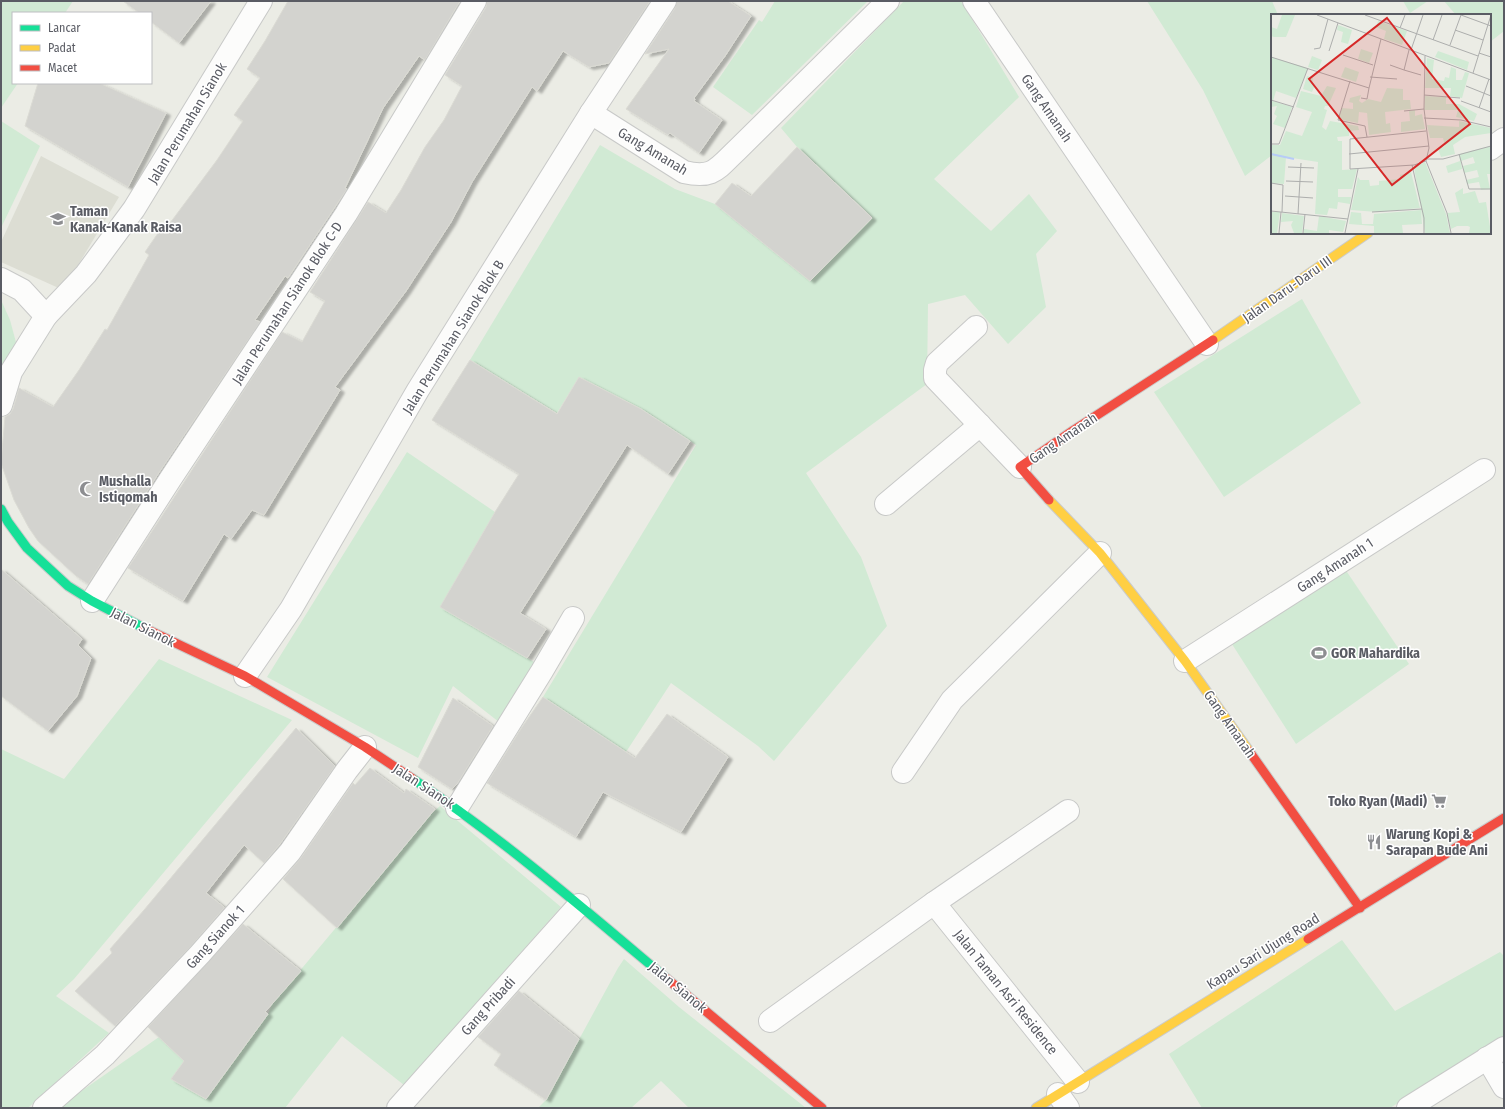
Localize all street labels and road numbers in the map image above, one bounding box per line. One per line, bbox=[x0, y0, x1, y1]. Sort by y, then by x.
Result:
street label: Jalan Perumahan Sianok bbox=[144, 59, 231, 187]
street label: Gang Amanah bbox=[1018, 71, 1076, 146]
street label: Gang Amanah bbox=[615, 124, 691, 179]
street label: Jalan Perumahan Sianok Blok C-D bbox=[228, 219, 346, 388]
street label: Jalan Daru-Daru III bbox=[1239, 252, 1335, 327]
street label: Jalan Perumahan Sianok Blok B bbox=[399, 257, 508, 417]
street label: Gang Amanah bbox=[1026, 409, 1101, 467]
street label: Gang Amanah 1 bbox=[1294, 534, 1377, 596]
street label: Jalan Sianok bbox=[108, 604, 178, 651]
street label: Gang Amanah bbox=[1200, 687, 1259, 761]
street label: Jalan Sianok bbox=[390, 760, 458, 813]
street label: Gang Sianok 1 bbox=[182, 902, 248, 973]
street label: Kapau Sari Ujung Road bbox=[1204, 910, 1323, 993]
street label: Jalan Taman Asri Residence bbox=[950, 926, 1061, 1058]
street label: Jalan Sianok bbox=[645, 958, 710, 1017]
street label: Gang Pribadi bbox=[458, 974, 519, 1039]

